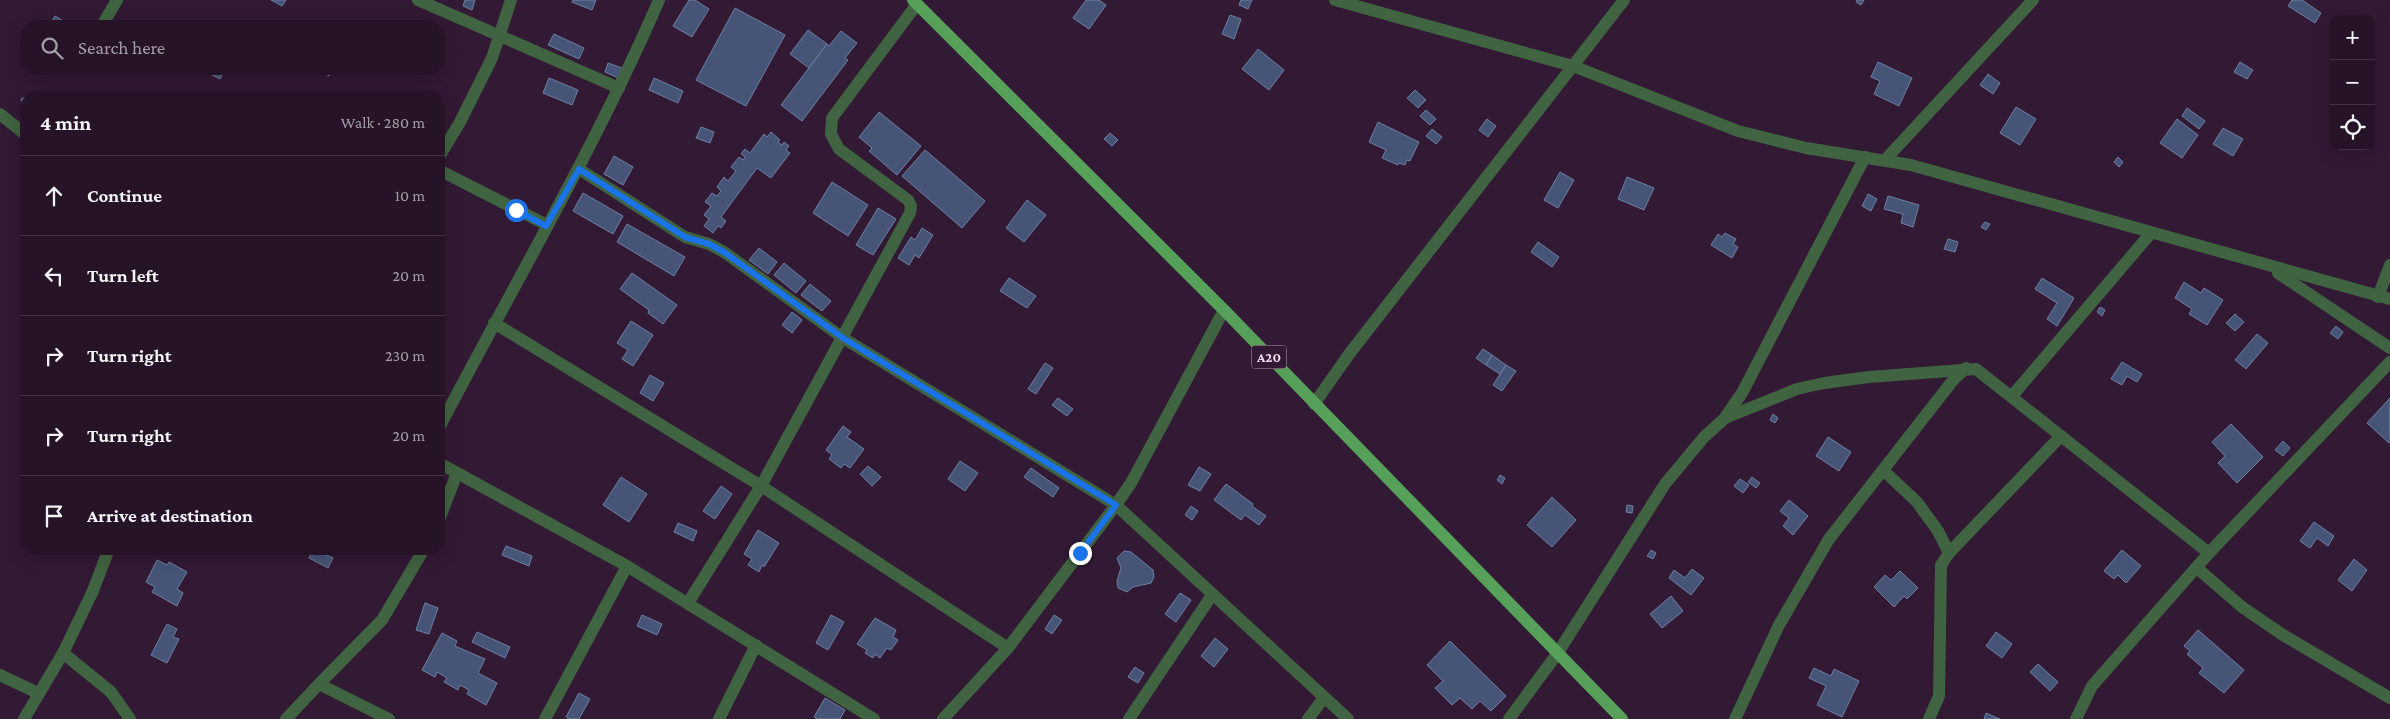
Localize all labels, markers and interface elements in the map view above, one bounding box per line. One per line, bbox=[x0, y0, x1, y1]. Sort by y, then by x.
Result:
map controls bbox=[2330, 15, 2375, 150]
button: + bbox=[2330, 15, 2375, 60]
search box bbox=[20, 20, 445, 75]
icon: search bbox=[38, 34, 66, 62]
text: Search here bbox=[78, 37, 165, 58]
button: − bbox=[2330, 60, 2375, 105]
button: locate bbox=[2330, 105, 2375, 150]
text: 4 min bbox=[40, 111, 91, 135]
text: Walk · 280 m bbox=[341, 114, 425, 131]
icon: ahead bbox=[40, 182, 68, 210]
text: Continue bbox=[87, 185, 162, 206]
text: 10 m bbox=[395, 187, 425, 204]
route start bbox=[505, 199, 528, 222]
icon: left bbox=[40, 262, 68, 290]
text: Turn left bbox=[87, 265, 159, 286]
text: 20 m bbox=[392, 267, 425, 284]
icon: right bbox=[40, 342, 68, 370]
text: Turn right bbox=[87, 345, 172, 366]
road number: A20 bbox=[1252, 346, 1286, 368]
text: 230 m bbox=[385, 347, 425, 364]
icon: right bbox=[40, 422, 68, 450]
text: Turn right bbox=[87, 425, 172, 446]
text: 20 m bbox=[392, 427, 425, 444]
icon: arrive bbox=[40, 502, 68, 530]
text: Arrive at destination bbox=[87, 505, 253, 526]
route end bbox=[1069, 542, 1092, 565]

